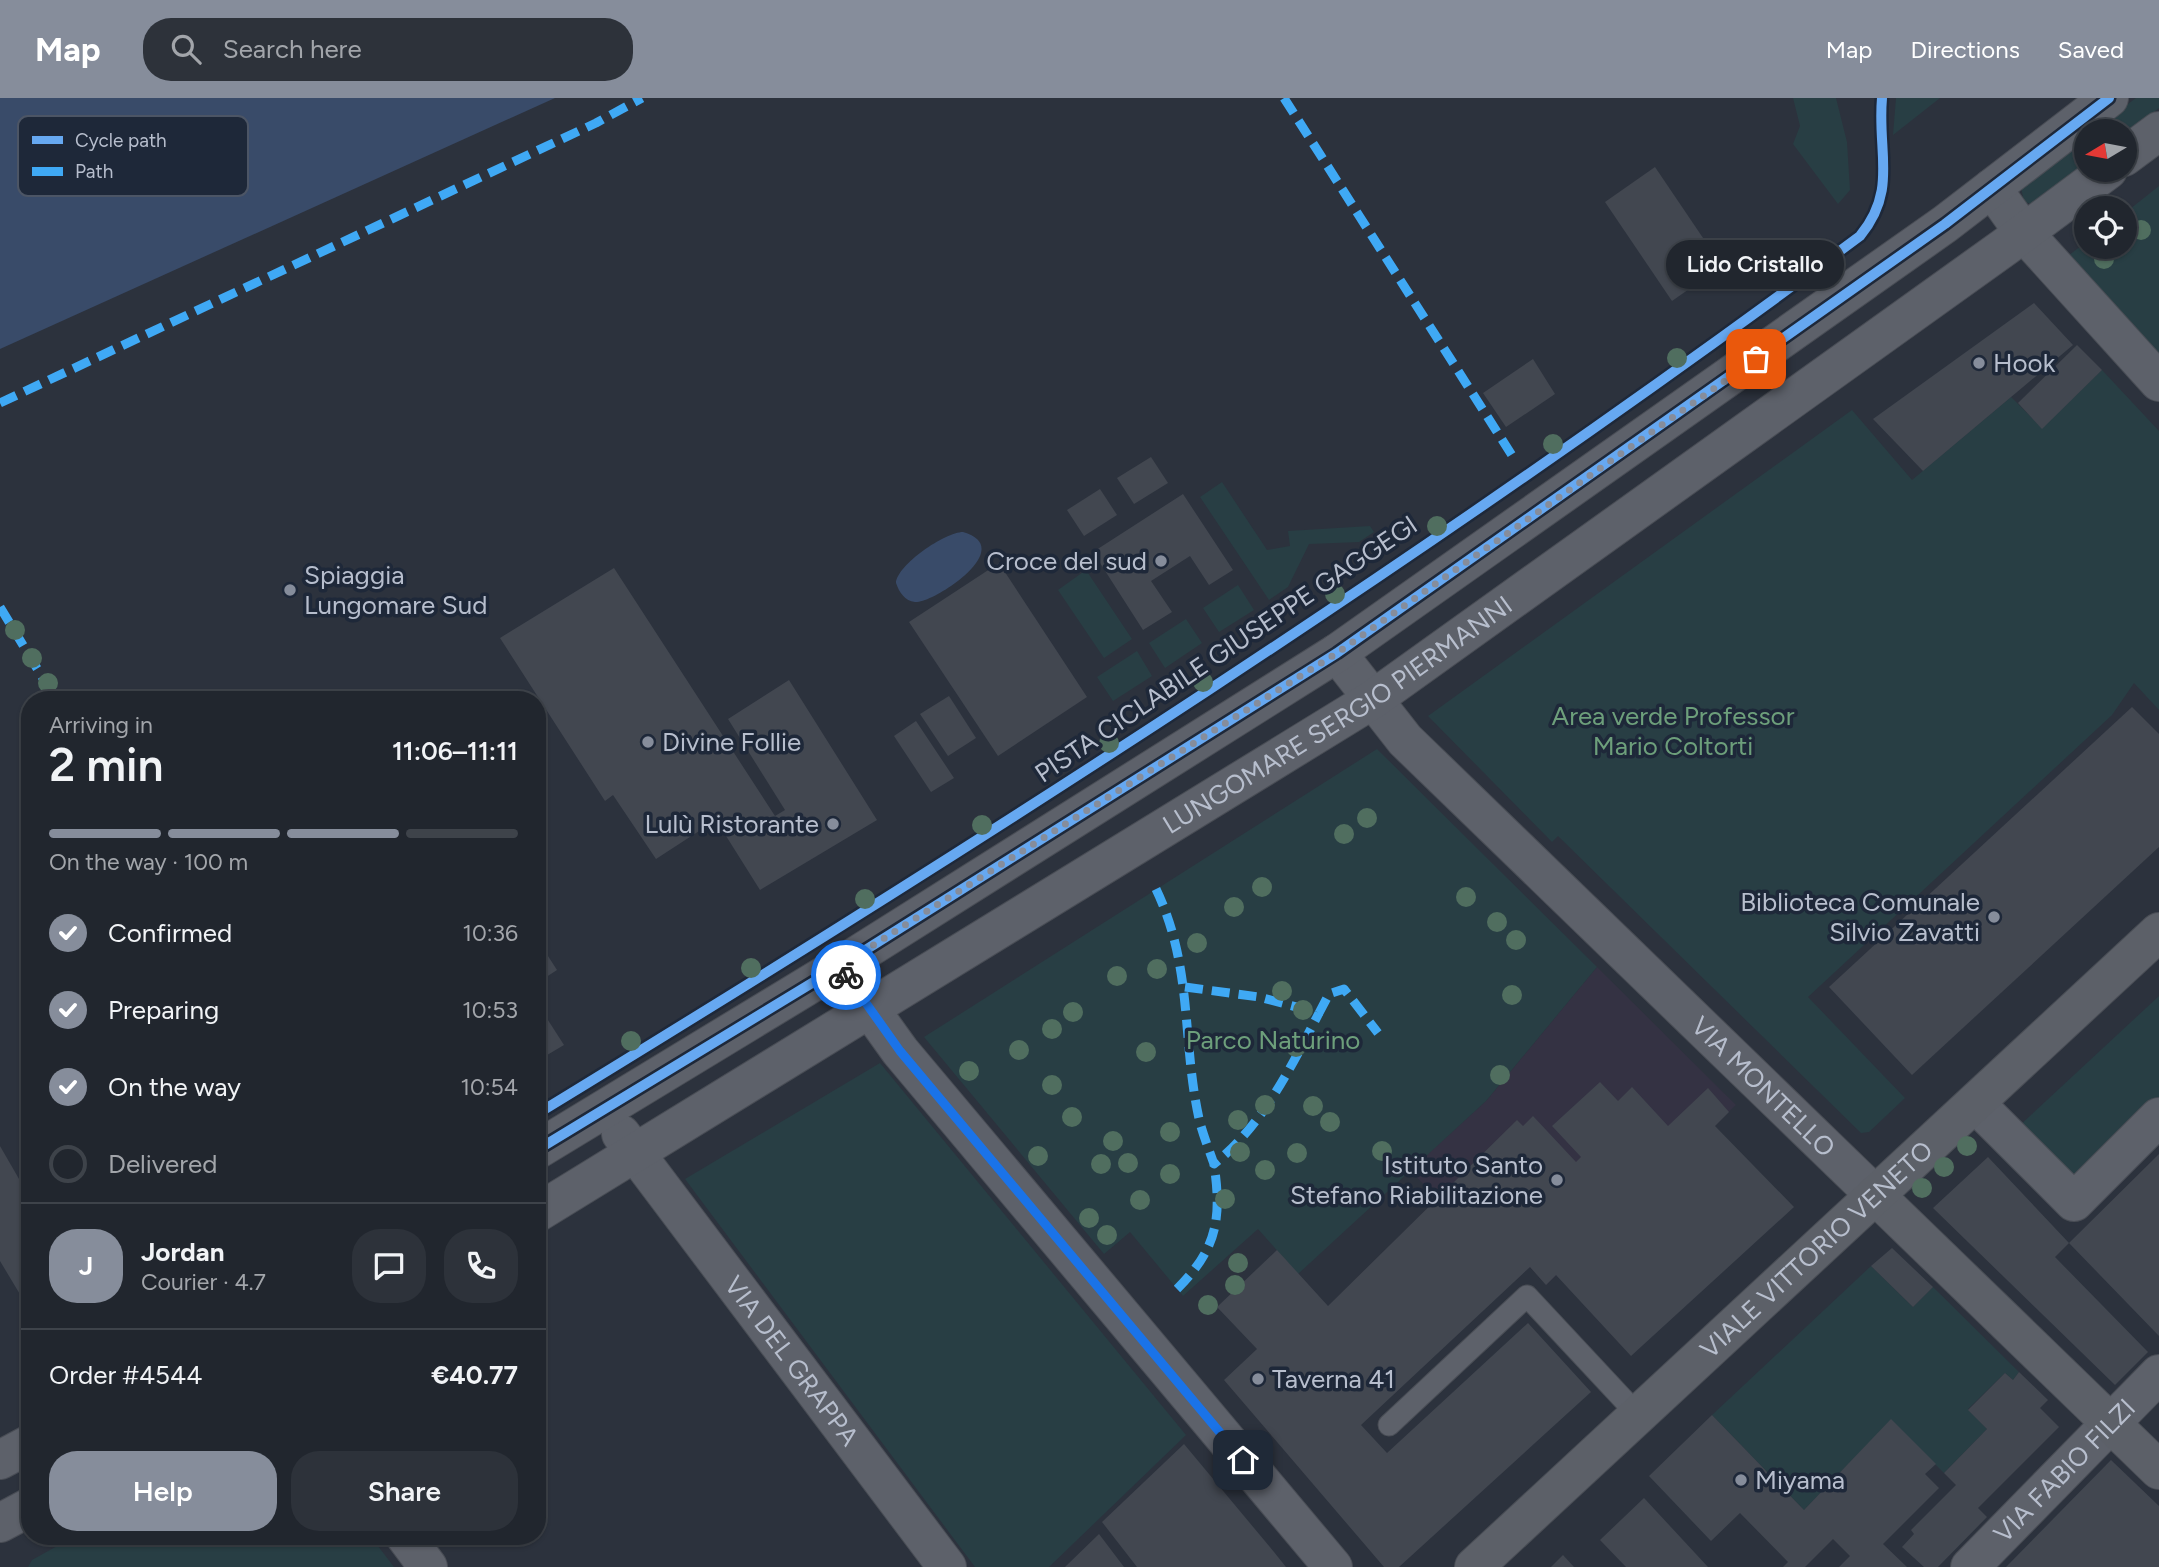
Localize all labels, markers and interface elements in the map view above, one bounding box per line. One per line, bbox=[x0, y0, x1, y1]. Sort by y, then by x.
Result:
search box bbox=[143, 18, 633, 81]
text: Map bbox=[35, 30, 101, 69]
icon: search bbox=[167, 30, 205, 68]
text: Search here bbox=[223, 33, 362, 65]
text: Map bbox=[1826, 35, 1872, 64]
text: Directions bbox=[1910, 35, 2020, 64]
text: Saved bbox=[2058, 35, 2124, 64]
legend bbox=[18, 116, 248, 196]
north arrow bbox=[2074, 119, 2137, 182]
map controls bbox=[2074, 119, 2137, 259]
text: Cycle path bbox=[75, 129, 167, 152]
text: Path bbox=[75, 160, 113, 183]
button: locate bbox=[2074, 196, 2137, 259]
callout: Lido Cristallo bbox=[1667, 240, 1845, 289]
text: Lido Cristallo bbox=[1686, 250, 1824, 278]
pin bbox=[1726, 329, 1786, 389]
icon: bag bbox=[1737, 340, 1775, 378]
place label: Hook bbox=[1993, 347, 2056, 379]
marker: Hook bbox=[1971, 355, 1987, 371]
street label: PISTA CICLABILE GIUSEPPE GAGGEGI bbox=[1029, 509, 1423, 789]
place label: Croce del sud bbox=[986, 545, 1147, 577]
marker: Croce del sud bbox=[1153, 553, 1169, 569]
place label: Spiaggia Lungomare Sud bbox=[304, 559, 487, 621]
marker: Spiaggia Lungomare Sud bbox=[282, 582, 298, 598]
street label: LUNGOMARE SERGIO PIERMANNI bbox=[1157, 589, 1518, 841]
park label: Area verde Professor Mario Coltorti bbox=[1552, 700, 1795, 762]
text: Arriving in bbox=[49, 711, 153, 739]
place label: Divine Follie bbox=[662, 726, 801, 758]
marker: Divine Follie bbox=[640, 734, 656, 750]
text: 11:06–11:11 bbox=[392, 735, 518, 767]
text: 2 min bbox=[49, 737, 164, 793]
place label: Lulù Ristorante bbox=[645, 808, 819, 840]
marker: Lulù Ristorante bbox=[825, 816, 841, 832]
text: On the way · 100 m bbox=[49, 848, 248, 876]
place label: Biblioteca Comunale Silvio Zavatti bbox=[1740, 886, 1980, 948]
marker: Biblioteca Comunale Silvio Zavatti bbox=[1986, 909, 2002, 925]
icon: check bbox=[49, 914, 87, 952]
text: Confirmed bbox=[108, 917, 232, 949]
text: 10:36 bbox=[462, 919, 518, 947]
courier bbox=[811, 940, 881, 1010]
icon: bike bbox=[827, 956, 865, 994]
icon: check bbox=[49, 991, 87, 1029]
text: Preparing bbox=[108, 994, 219, 1026]
text: 10:53 bbox=[462, 996, 518, 1024]
street label: VIA MONTELLO bbox=[1685, 1010, 1842, 1164]
park label: Parco Naturino bbox=[1186, 1024, 1360, 1056]
icon: check bbox=[49, 1068, 87, 1106]
text: On the way bbox=[108, 1071, 241, 1103]
text: 10:54 bbox=[460, 1073, 518, 1101]
street label: VIALE VITTORIO VENETO bbox=[1694, 1134, 1939, 1365]
text: Delivered bbox=[108, 1148, 217, 1180]
place label: Istituto Santo Stefano Riabilitazione bbox=[1290, 1149, 1543, 1211]
marker: Istituto Santo Stefano Riabilitazione bbox=[1549, 1172, 1565, 1188]
button: chat bbox=[352, 1229, 426, 1303]
button: phone bbox=[444, 1229, 518, 1303]
text: Jordan bbox=[141, 1236, 224, 1268]
text: J bbox=[79, 1250, 93, 1282]
text: Courier · 4.7 bbox=[141, 1268, 266, 1296]
street label: VIA DEL GRAPPA bbox=[718, 1270, 866, 1452]
text: Order #4544 bbox=[49, 1359, 202, 1391]
text: €40.77 bbox=[431, 1359, 518, 1391]
place label: Taverna 41 bbox=[1272, 1363, 1395, 1395]
marker: Taverna 41 bbox=[1250, 1371, 1266, 1387]
street label: VIA FABIO FILZI bbox=[1987, 1392, 2142, 1549]
pin bbox=[1213, 1430, 1273, 1490]
icon: home bbox=[1224, 1441, 1262, 1479]
button: Help bbox=[49, 1451, 277, 1531]
button: Share bbox=[291, 1451, 518, 1531]
place label: Miyama bbox=[1755, 1464, 1845, 1496]
marker: Miyama bbox=[1733, 1472, 1749, 1488]

